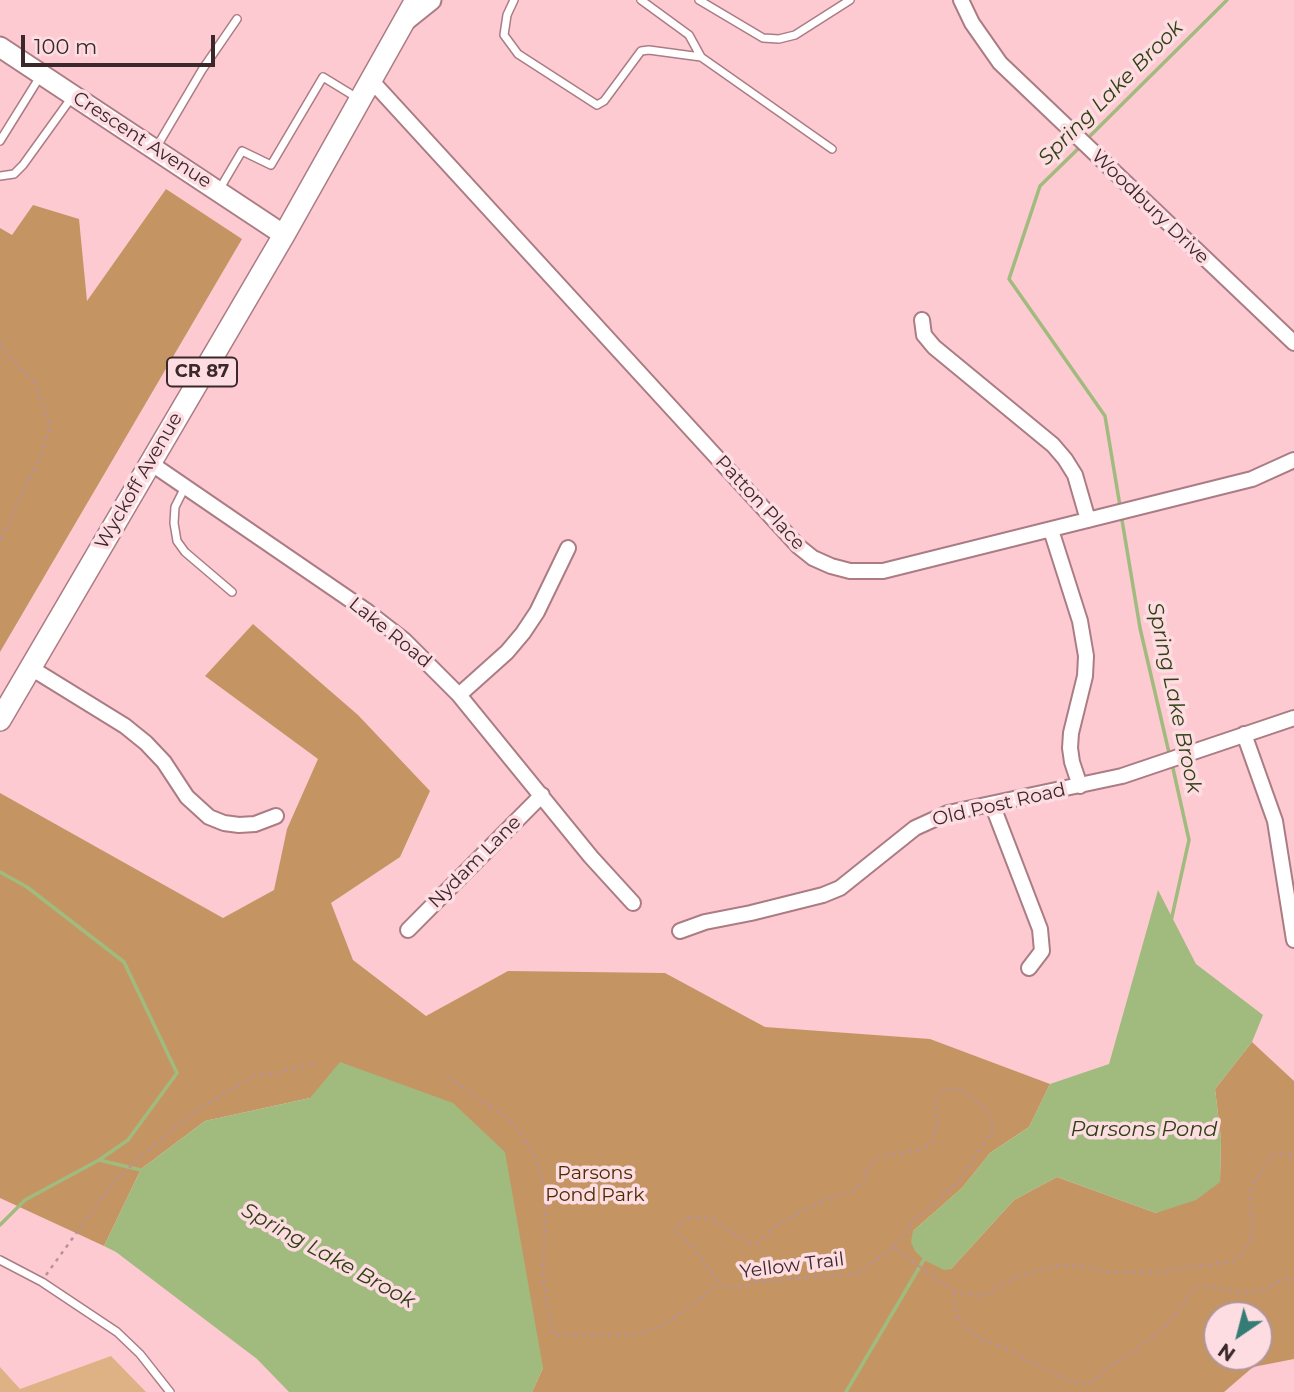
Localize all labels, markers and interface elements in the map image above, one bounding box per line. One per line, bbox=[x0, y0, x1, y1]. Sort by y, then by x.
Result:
water label: Spring Lake Brook bbox=[1033, 15, 1189, 171]
scale bar bbox=[24, 21, 219, 65]
text: 100 m bbox=[34, 34, 97, 59]
street label: Crescent Avenue bbox=[68, 87, 216, 193]
street label: Woodbury Drive bbox=[1086, 145, 1214, 269]
road number: CR 87 bbox=[167, 358, 237, 386]
street label: Wyckoff Avenue bbox=[91, 409, 187, 553]
street label: Patton Place bbox=[710, 451, 810, 555]
street label: Lake Road bbox=[344, 593, 436, 673]
water label: Spring Lake Brook bbox=[1141, 600, 1207, 796]
street label: Old Post Road bbox=[930, 779, 1068, 831]
street label: Nydam Lane bbox=[424, 811, 526, 913]
water label: Parsons Pond bbox=[1070, 1117, 1218, 1143]
park label: Parsons Pond Park bbox=[545, 1162, 645, 1206]
water label: Spring Lake Brook bbox=[237, 1198, 419, 1314]
street label: Yellow Trail bbox=[739, 1248, 845, 1284]
north arrow bbox=[1203, 1301, 1273, 1371]
text: N bbox=[1214, 1338, 1240, 1366]

